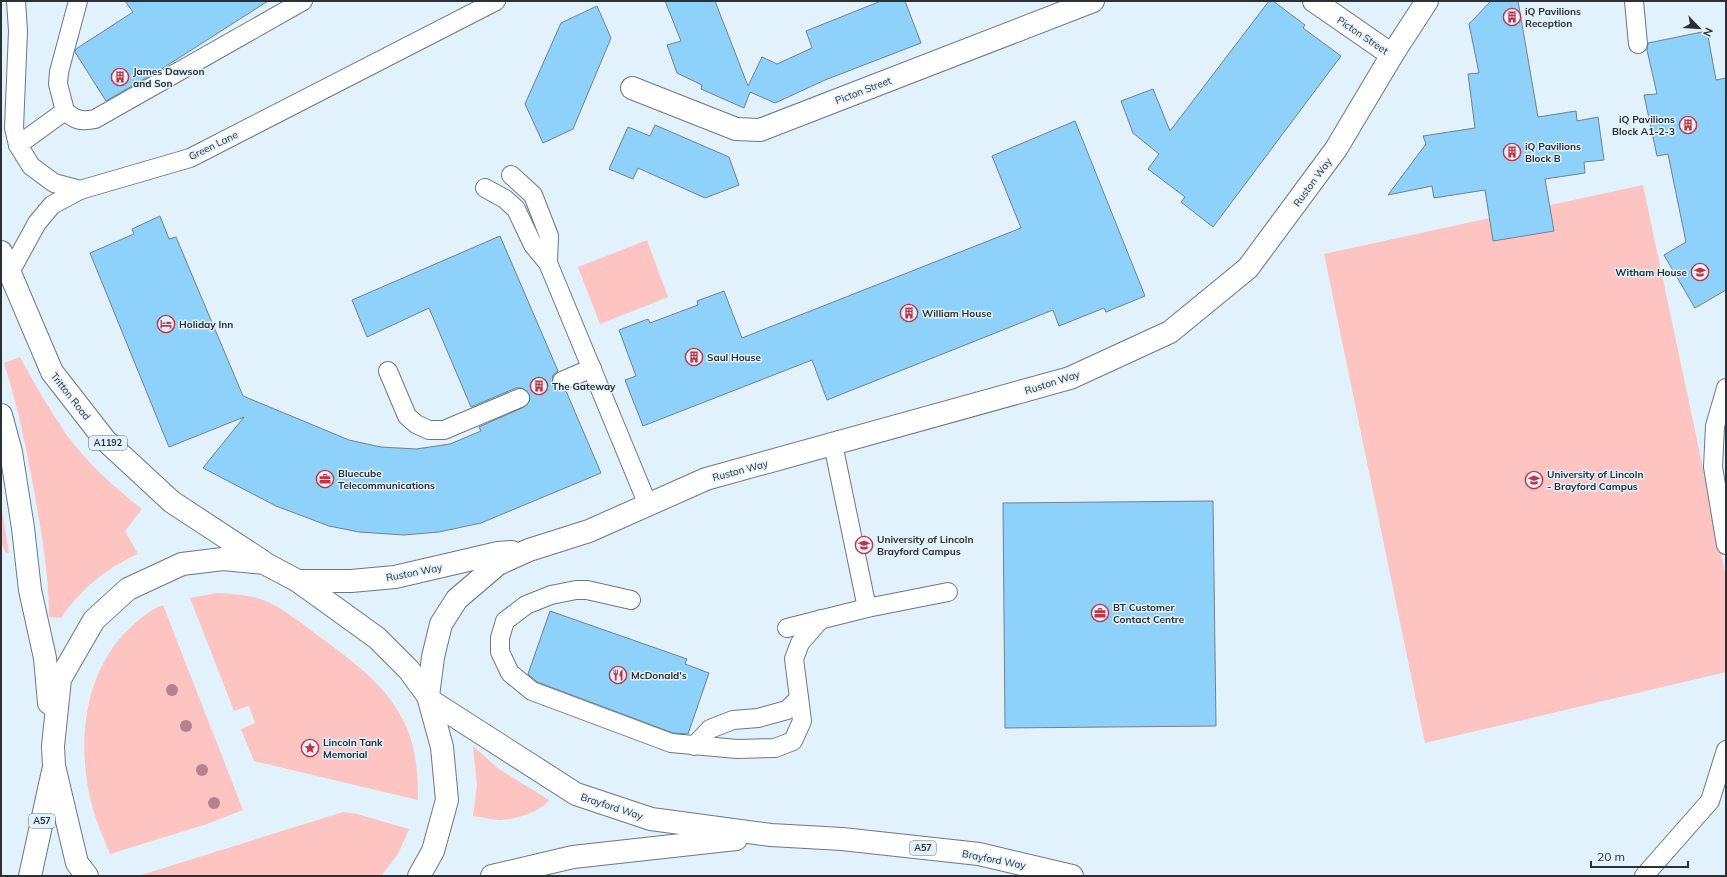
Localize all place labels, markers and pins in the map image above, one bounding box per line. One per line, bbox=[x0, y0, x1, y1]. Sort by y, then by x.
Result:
place label: iQ Pavilions Reception bbox=[1525, 5, 1581, 30]
building icon: iQ Pavilions Reception bbox=[1502, 7, 1522, 27]
place label: James Dawson and Son bbox=[133, 65, 205, 90]
building icon: James Dawson and Son bbox=[110, 67, 130, 87]
place label: iQ Pavilions Block A1-2-3 bbox=[1612, 113, 1675, 138]
building icon: iQ Pavilions Block A1-2-3 bbox=[1678, 115, 1698, 135]
place label: iQ Pavilions Block B bbox=[1525, 140, 1581, 165]
building icon: iQ Pavilions Block B bbox=[1502, 142, 1522, 162]
school or university icon: Witham House bbox=[1690, 262, 1710, 282]
place label: Witham House bbox=[1615, 266, 1688, 279]
building icon: William House bbox=[899, 303, 919, 323]
place label: William House bbox=[922, 307, 992, 320]
hotel icon: Holiday Inn bbox=[156, 314, 176, 334]
place label: Holiday Inn bbox=[179, 318, 233, 331]
building icon: Saul House bbox=[684, 347, 704, 367]
place label: Saul House bbox=[707, 351, 762, 364]
building icon: The Gateway bbox=[529, 376, 549, 396]
place label: The Gateway bbox=[552, 380, 616, 393]
place label: Bluecube Telecommunications bbox=[338, 467, 435, 492]
place label: University of Lincoln - Brayford Campus bbox=[1547, 468, 1643, 493]
office icon: Bluecube Telecommunications bbox=[315, 469, 335, 489]
school or university icon: University of Lincoln - Brayford Campus bbox=[1524, 470, 1544, 490]
place label: University of Lincoln Brayford Campus bbox=[877, 533, 973, 558]
school or university icon: University of Lincoln Brayford Campus bbox=[854, 535, 874, 555]
place label: BT Customer Contact Centre bbox=[1113, 601, 1185, 626]
office icon: BT Customer Contact Centre bbox=[1090, 603, 1110, 623]
restaurant icon: McDonald's bbox=[608, 665, 628, 685]
place label: McDonald's bbox=[631, 669, 687, 682]
place label: Lincoln Tank Memorial bbox=[323, 736, 383, 761]
place icon: Lincoln Tank Memorial bbox=[300, 738, 320, 758]

